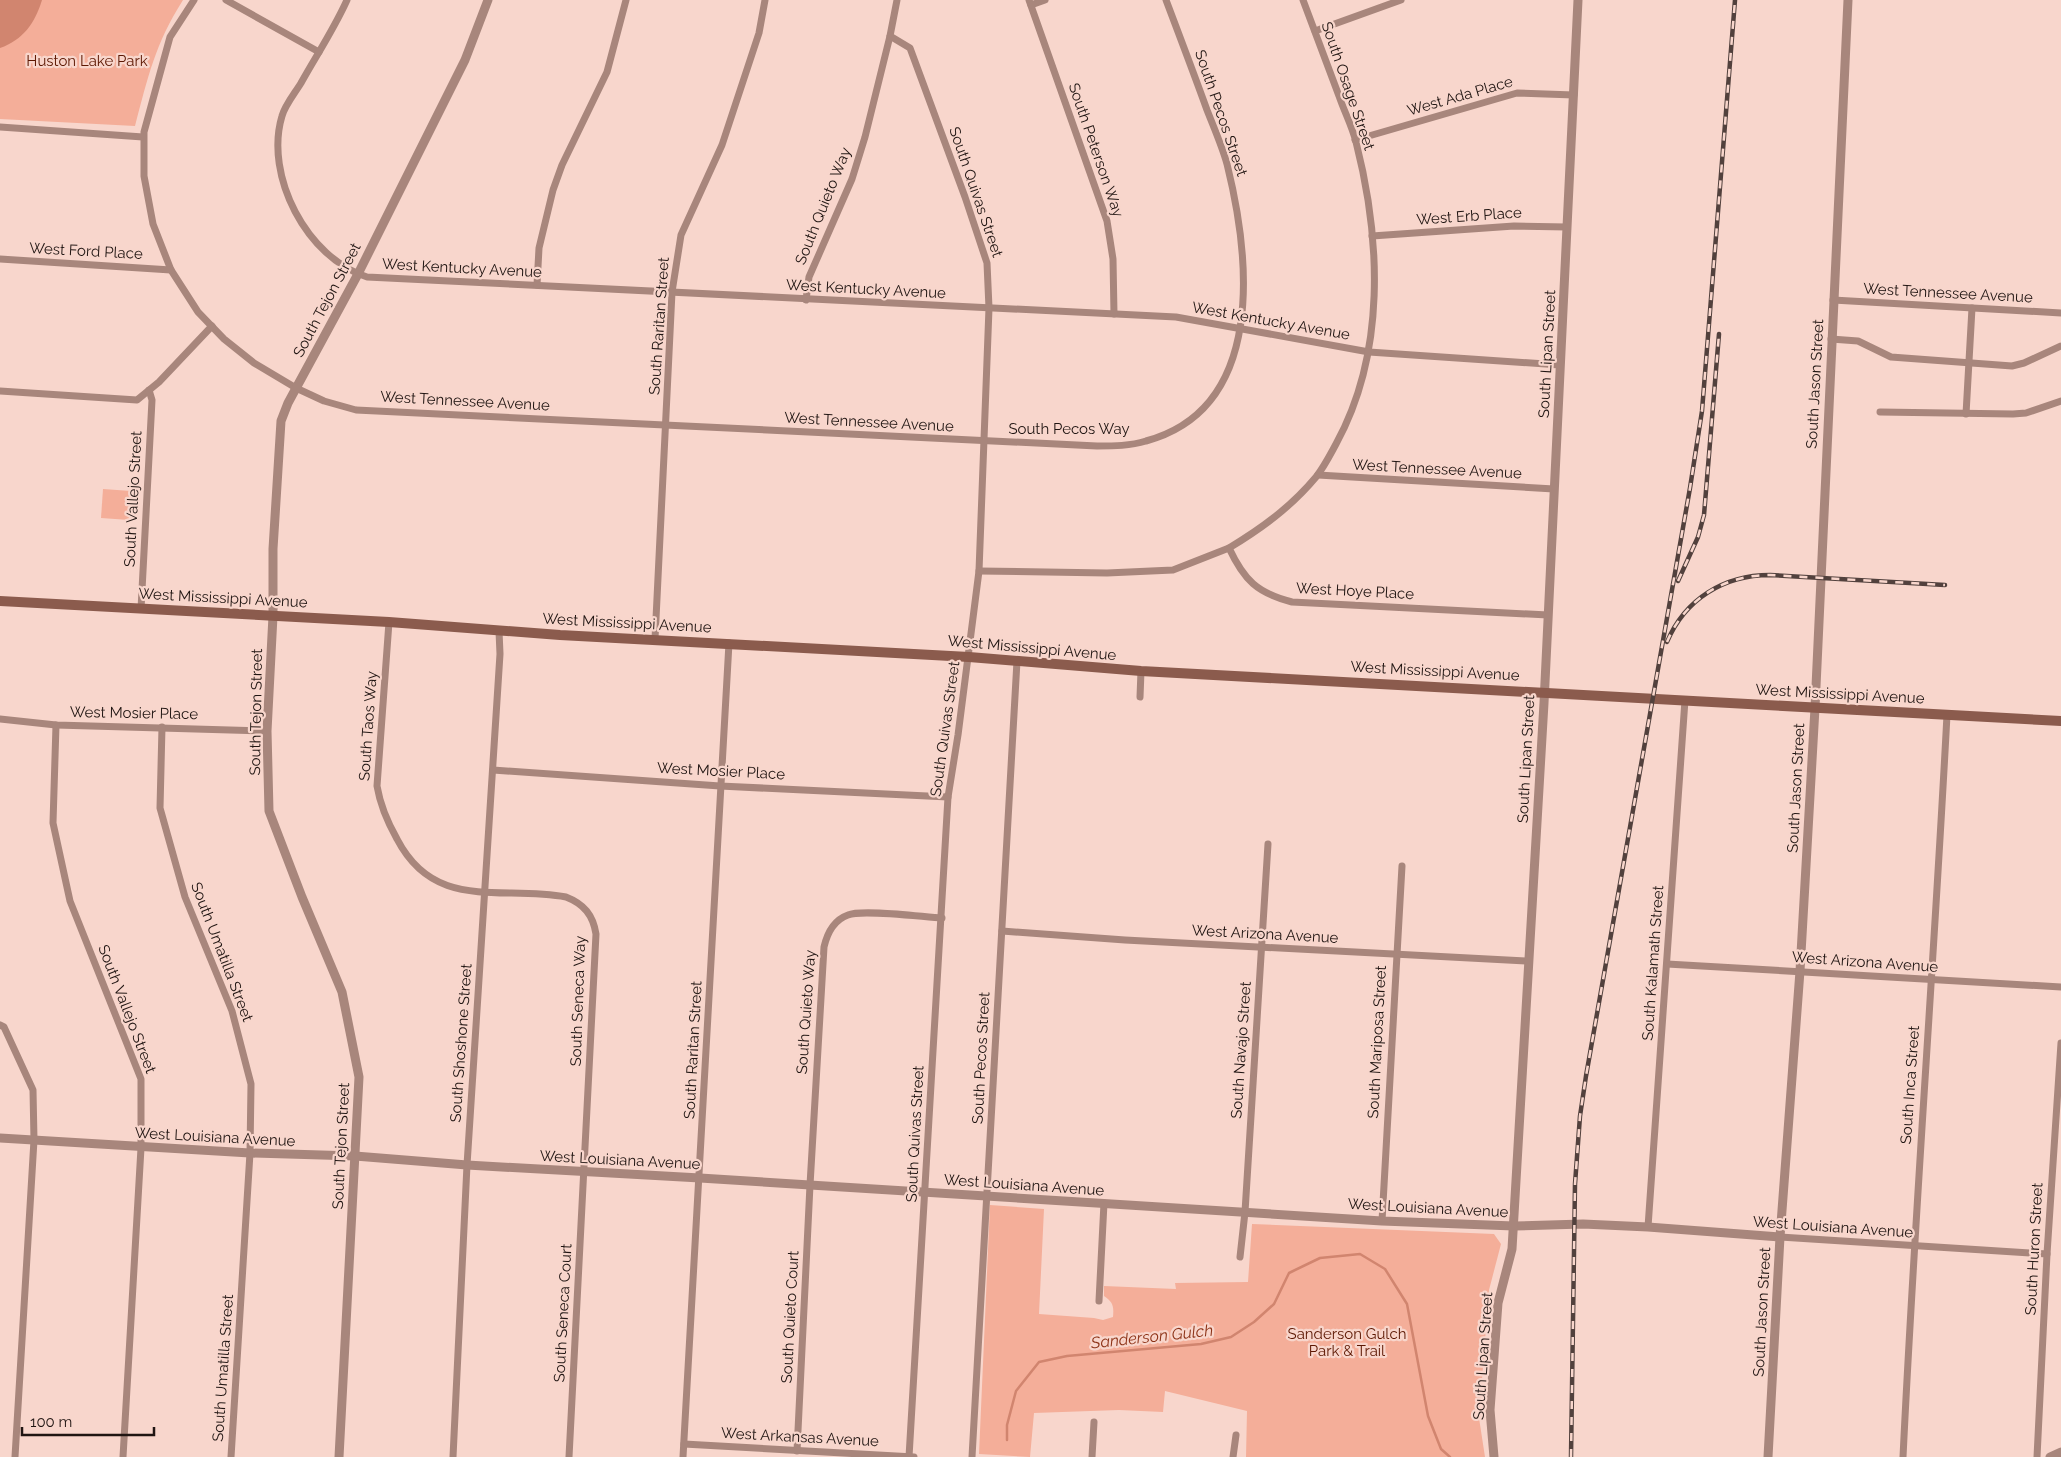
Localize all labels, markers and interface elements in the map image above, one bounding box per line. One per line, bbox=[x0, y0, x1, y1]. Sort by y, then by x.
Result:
street label: South Osage Street bbox=[1318, 19, 1378, 153]
street label: South Pecos Street bbox=[1191, 48, 1251, 178]
park label: Huston Lake Park bbox=[26, 52, 148, 70]
street label: West Ada Place bbox=[1405, 72, 1515, 120]
street label: South Peterson Way bbox=[1065, 81, 1127, 219]
street label: South Quivas Street bbox=[945, 124, 1007, 260]
street label: South Quieto Way bbox=[791, 145, 855, 267]
street label: West Erb Place bbox=[1416, 203, 1522, 229]
street label: West Ford Place bbox=[29, 239, 143, 263]
street label: South Tejon Street bbox=[289, 240, 365, 360]
street label: West Kentucky Avenue bbox=[382, 255, 543, 281]
street label: South Raritan Street bbox=[645, 256, 673, 396]
street label: West Kentucky Avenue bbox=[786, 276, 947, 302]
street label: West Tennessee Avenue bbox=[1863, 280, 2033, 306]
street label: South Lipan Street bbox=[1535, 290, 1559, 418]
street label: West Kentucky Avenue bbox=[1191, 298, 1352, 344]
street label: South Jason Street bbox=[1803, 319, 1827, 449]
street label: West Tennessee Avenue bbox=[380, 388, 550, 414]
street label: West Tennessee Avenue bbox=[784, 409, 954, 435]
street label: South Pecos Way bbox=[1008, 420, 1130, 438]
street label: South Vallejo Street bbox=[120, 430, 146, 568]
street label: West Tennessee Avenue bbox=[1352, 456, 1522, 482]
street label: West Hoye Place bbox=[1296, 579, 1415, 603]
street label: West Mississippi Avenue bbox=[138, 585, 308, 611]
street label: West Mississippi Avenue bbox=[542, 610, 712, 636]
street label: West Mississippi Avenue bbox=[947, 632, 1117, 664]
street label: South Tejon Street bbox=[246, 648, 266, 776]
street label: West Mississippi Avenue bbox=[1350, 658, 1520, 684]
street label: South Quivas Street bbox=[927, 660, 963, 798]
street label: South Taos Way bbox=[355, 670, 381, 782]
street label: West Mississippi Avenue bbox=[1755, 681, 1925, 707]
street label: South Lipan Street bbox=[1514, 695, 1538, 823]
street label: West Mosier Place bbox=[70, 703, 198, 723]
street label: South Jason Street bbox=[1784, 723, 1808, 853]
street label: West Mosier Place bbox=[657, 759, 786, 783]
street label: South Umatilla Street bbox=[187, 880, 257, 1024]
street label: South Kalamath Street bbox=[1639, 885, 1667, 1041]
street label: West Arizona Avenue bbox=[1191, 921, 1339, 947]
street label: South Seneca Way bbox=[567, 935, 589, 1067]
street label: South Vallejo Street bbox=[94, 942, 160, 1076]
street label: West Arizona Avenue bbox=[1791, 948, 1939, 976]
street label: South Quieto Way bbox=[793, 949, 819, 1075]
street label: South Shoshone Street bbox=[446, 963, 476, 1123]
street label: South Mariposa Street bbox=[1364, 965, 1390, 1119]
street label: South Raritan Street bbox=[680, 980, 706, 1120]
street label: South Navajo Street bbox=[1227, 981, 1255, 1119]
street label: South Pecos Street bbox=[969, 991, 993, 1125]
street label: South Inca Street bbox=[1897, 1025, 1923, 1145]
street label: South Quivas Street bbox=[902, 1065, 928, 1203]
street label: South Tejon Street bbox=[329, 1082, 353, 1210]
street label: West Louisiana Avenue bbox=[134, 1124, 296, 1150]
street label: West Louisiana Avenue bbox=[539, 1147, 701, 1173]
street label: West Louisiana Avenue bbox=[943, 1170, 1105, 1200]
street label: South Huron Street bbox=[2022, 1182, 2046, 1316]
street label: West Louisiana Avenue bbox=[1347, 1195, 1509, 1221]
street label: West Louisiana Avenue bbox=[1752, 1212, 1914, 1242]
street label: South Seneca Court bbox=[550, 1243, 576, 1383]
street label: South Jason Street bbox=[1750, 1247, 1774, 1377]
street label: South Quieto Court bbox=[778, 1250, 802, 1384]
street label: South Lipan Street bbox=[1470, 1291, 1496, 1421]
street label: South Umatilla Street bbox=[209, 1294, 237, 1442]
water label: Sanderson Gulch bbox=[1089, 1321, 1214, 1352]
park label: Sanderson Gulch Park & Trail bbox=[1288, 1325, 1406, 1360]
scale bar bbox=[22, 1404, 155, 1436]
text: 100 m bbox=[30, 1413, 72, 1431]
street label: West Arkansas Avenue bbox=[721, 1424, 880, 1450]

